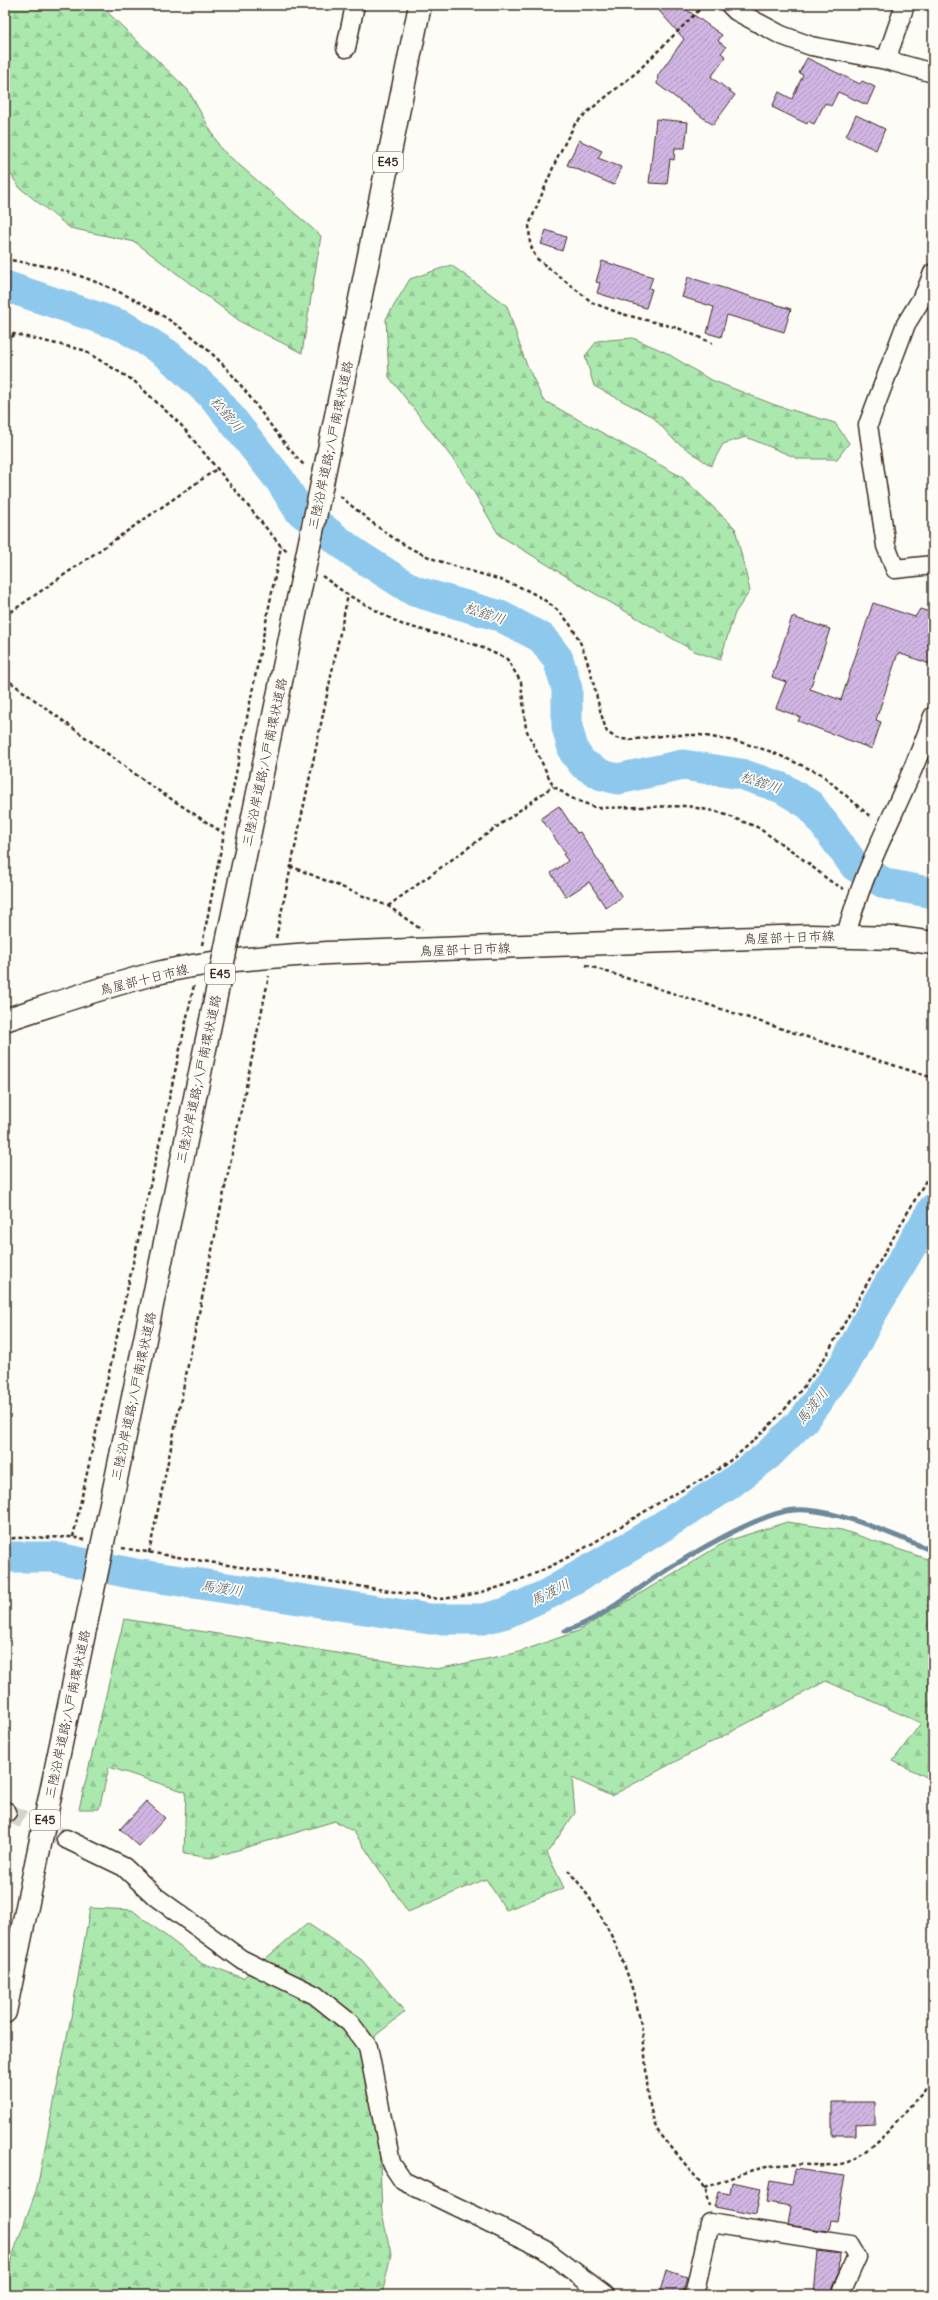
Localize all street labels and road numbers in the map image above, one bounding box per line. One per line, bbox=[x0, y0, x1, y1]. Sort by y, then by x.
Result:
road number: E45 bbox=[373, 152, 403, 172]
street label: 三陸沿岸道路;八戸南環状道路 bbox=[304, 359, 357, 531]
street label: 三陸沿岸道路;八戸南環状道路 bbox=[238, 676, 291, 848]
street label: 鳥屋部十日市線 bbox=[743, 927, 836, 948]
street label: 鳥屋部十日市線 bbox=[419, 939, 512, 960]
street label: 鳥屋部十日市線 bbox=[98, 960, 191, 999]
road number: E45 bbox=[205, 964, 235, 984]
street label: 三陸沿岸道路;八戸南環状道路 bbox=[172, 993, 225, 1165]
street label: 三陸沿岸道路;八戸南環状道路 bbox=[107, 1310, 160, 1482]
street label: 三陸沿岸道路;八戸南環状道路 bbox=[41, 1628, 94, 1800]
road number: E45 bbox=[30, 1810, 60, 1830]

